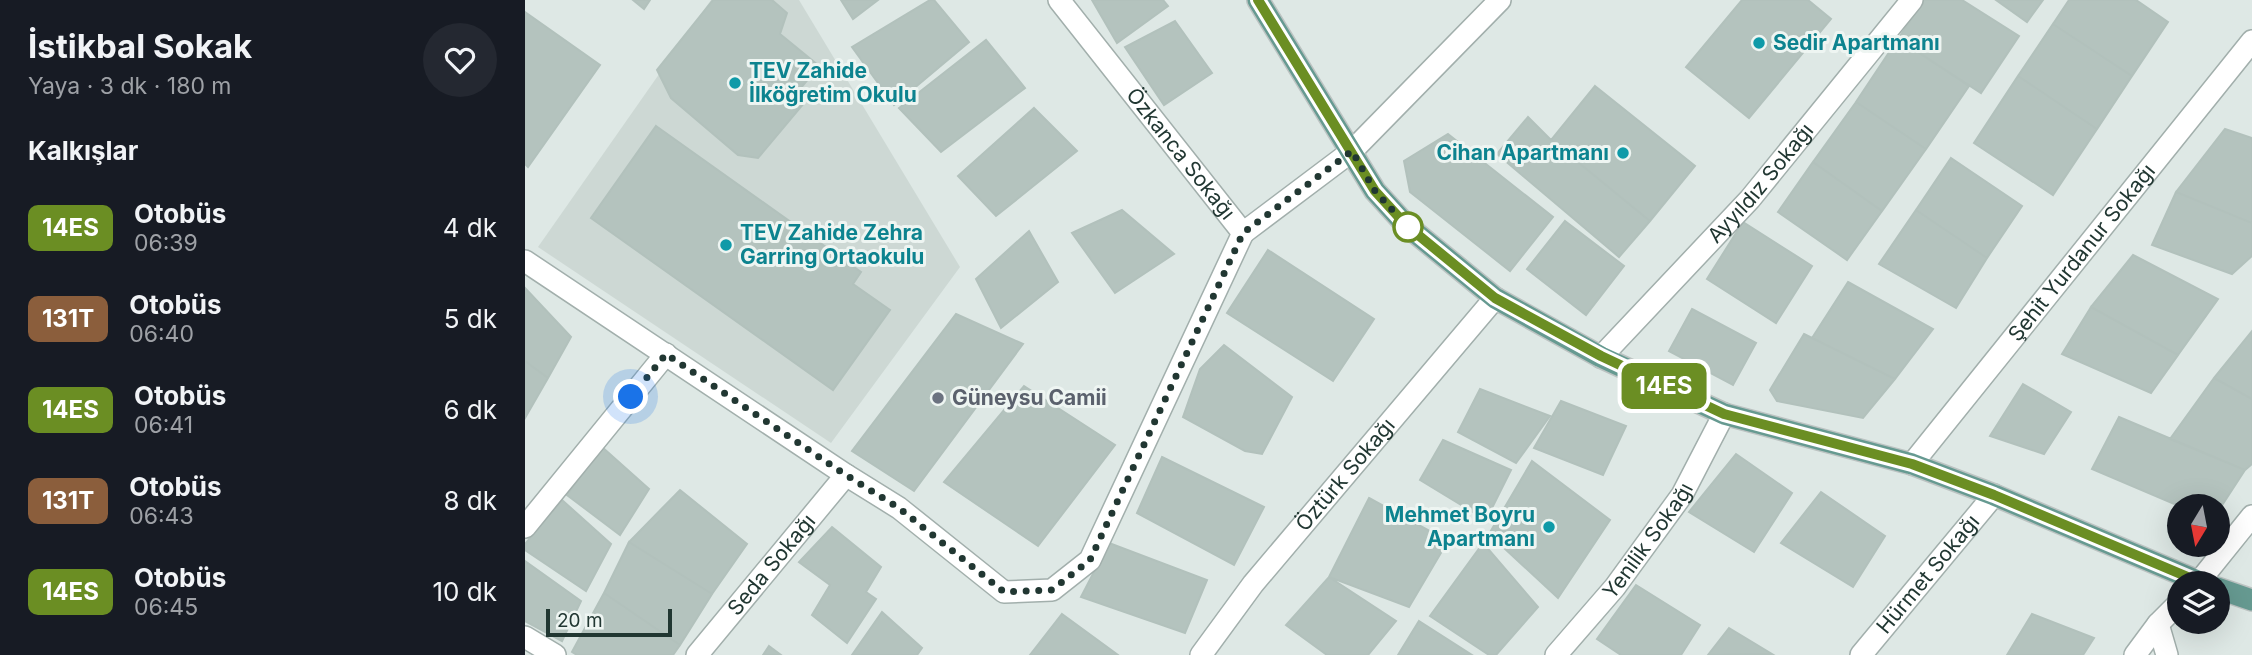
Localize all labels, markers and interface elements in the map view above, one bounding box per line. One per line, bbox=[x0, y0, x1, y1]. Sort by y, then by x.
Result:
button: heart bbox=[423, 23, 497, 97]
text: İstikbal Sokak bbox=[28, 26, 252, 66]
place label: Sedir Apartmanı bbox=[1773, 30, 1940, 55]
marker: Sedir Apartmanı bbox=[1751, 35, 1767, 51]
place label: TEV Zahide İlköğretim Okulu bbox=[749, 58, 917, 107]
text: Yaya · 3 dk · 180 m bbox=[28, 72, 232, 100]
marker: TEV Zahide İlköğretim Okulu bbox=[727, 75, 743, 91]
street label: Özkanca Sokağı bbox=[1121, 83, 1240, 224]
street label: Ayyıldız Sokağı bbox=[1702, 118, 1818, 248]
text: Kalkışlar bbox=[28, 135, 138, 166]
place label: Cihan Apartmanı bbox=[1436, 140, 1609, 165]
marker: Cihan Apartmanı bbox=[1615, 145, 1631, 161]
street label: Şehit Yurdanur Sokağı bbox=[2003, 159, 2160, 346]
text: Otobüs bbox=[134, 198, 226, 229]
text: 4 dk bbox=[443, 212, 497, 243]
unlabelled marker bbox=[1393, 212, 1423, 242]
text: 14ES bbox=[42, 213, 99, 242]
place label: TEV Zahide Zehra Garring Ortaokulu bbox=[740, 220, 924, 269]
text: 06:39 bbox=[134, 229, 198, 257]
marker: TEV Zahide Zehra Garring Ortaokulu bbox=[718, 237, 734, 253]
text: Otobüs bbox=[129, 289, 222, 320]
text: 5 dk bbox=[444, 303, 497, 334]
text: 131T bbox=[42, 304, 94, 333]
text: 06:40 bbox=[129, 320, 194, 348]
line badge: 14ES bbox=[1615, 363, 1713, 409]
text: 14ES bbox=[1636, 371, 1692, 400]
your location bbox=[613, 379, 648, 414]
text: Otobüs bbox=[134, 380, 226, 411]
place label: Güneysu Camii bbox=[952, 385, 1107, 410]
marker: Güneysu Camii bbox=[930, 390, 946, 406]
text: 6 dk bbox=[443, 394, 497, 425]
text: 14ES bbox=[42, 395, 99, 424]
text: 06:41 bbox=[134, 411, 193, 439]
street label: Öztürk Sokağı bbox=[1290, 413, 1400, 536]
text: Otobüs bbox=[129, 471, 222, 502]
street label: Yenilik Sokağı bbox=[1597, 478, 1698, 604]
text: 8 dk bbox=[443, 485, 497, 516]
text: 131T bbox=[42, 486, 94, 515]
north arrow bbox=[2167, 494, 2229, 556]
map controls bbox=[2167, 494, 2230, 634]
text: 06:43 bbox=[129, 502, 194, 530]
place label: Mehmet Boyru Apartmanı bbox=[1385, 502, 1535, 551]
street label: Seda Sokağı bbox=[722, 509, 820, 620]
street label: Hürmet Sokağı bbox=[1871, 509, 1984, 638]
marker: Mehmet Boyru Apartmanı bbox=[1541, 519, 1557, 535]
text: Otobüs bbox=[134, 562, 226, 593]
button: layers bbox=[2167, 571, 2230, 634]
text: 10 dk bbox=[433, 576, 497, 607]
text: 14ES bbox=[42, 577, 99, 606]
text: 06:45 bbox=[134, 593, 198, 621]
scale bar bbox=[546, 606, 672, 638]
text: 20 m bbox=[557, 609, 603, 632]

